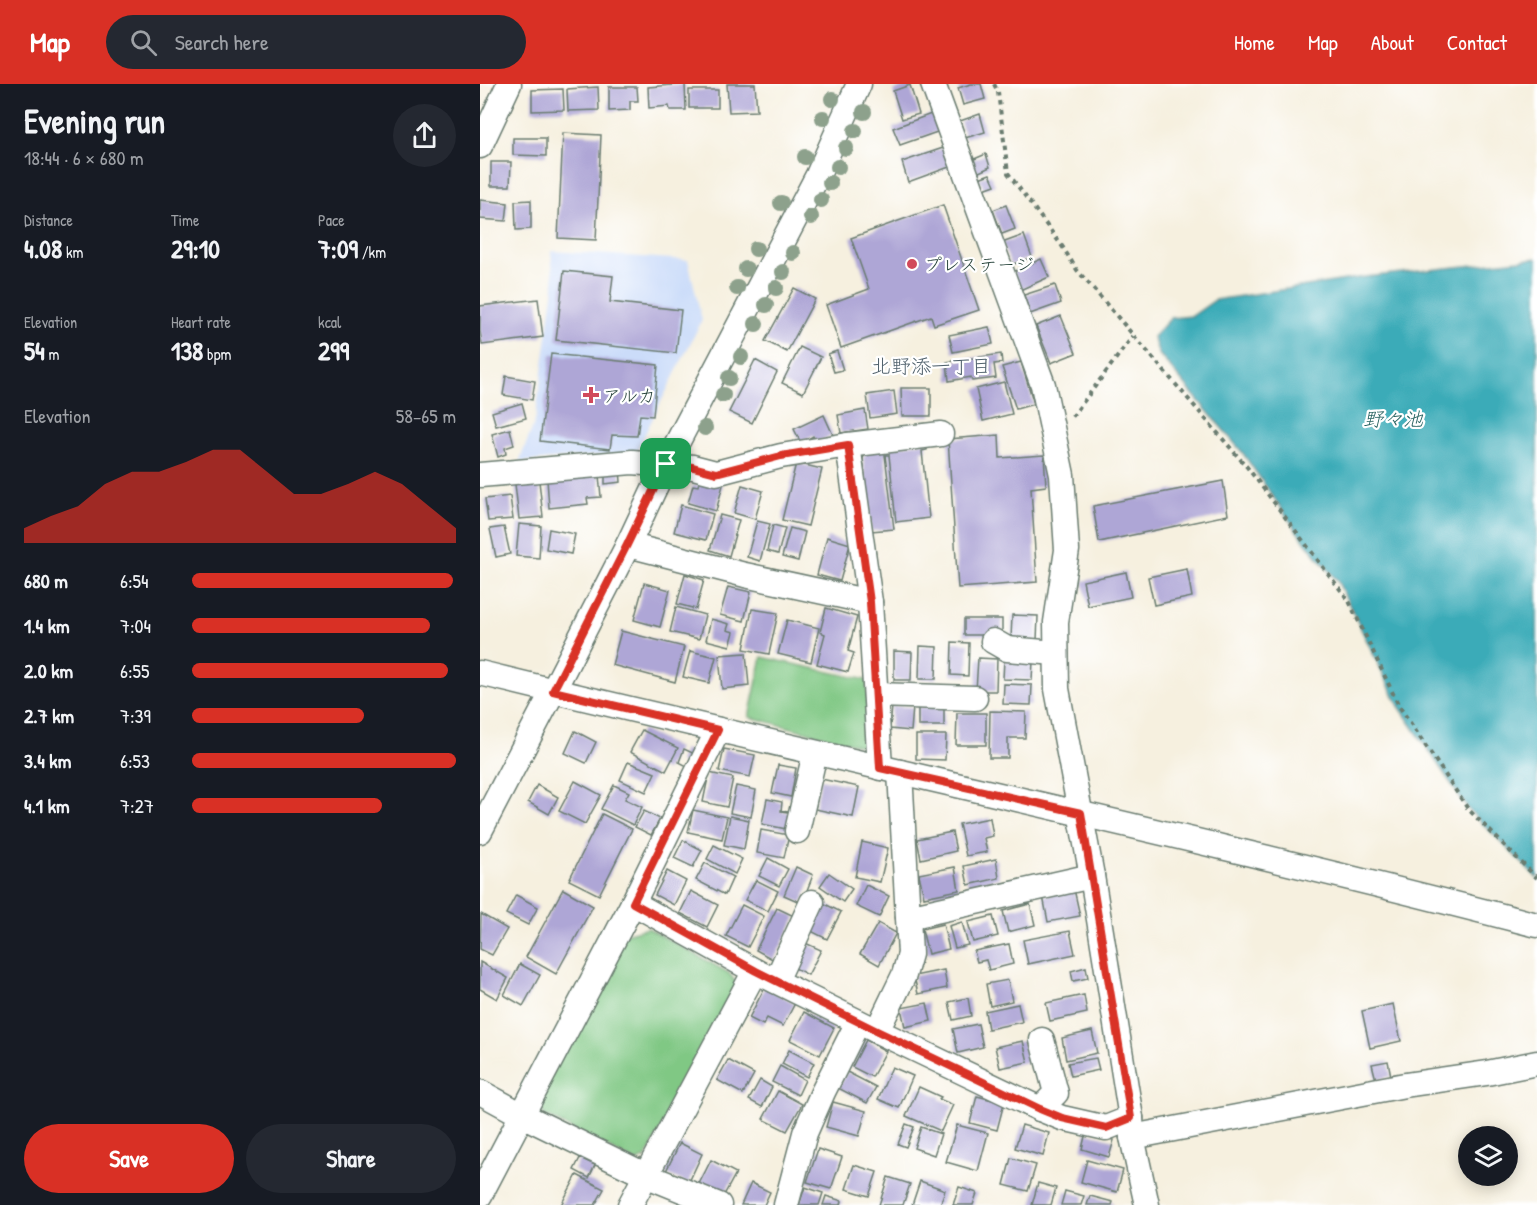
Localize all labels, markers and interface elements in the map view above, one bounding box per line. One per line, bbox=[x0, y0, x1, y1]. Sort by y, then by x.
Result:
search box bbox=[106, 15, 526, 69]
text: Map bbox=[30, 23, 70, 61]
icon: search bbox=[127, 26, 160, 59]
text: Search here bbox=[175, 27, 269, 57]
text: Home bbox=[1234, 28, 1275, 57]
text: Map bbox=[1308, 28, 1338, 57]
text: About bbox=[1371, 28, 1414, 57]
text: Contact bbox=[1447, 28, 1507, 57]
text: Evening run bbox=[24, 99, 165, 143]
button: share bbox=[393, 104, 456, 167]
text: 18:44 · 6 × 680 m bbox=[24, 144, 144, 171]
text: Distance bbox=[24, 209, 73, 231]
text: Time bbox=[171, 209, 199, 231]
text: Pace bbox=[318, 209, 345, 231]
text: 4.08 bbox=[24, 231, 62, 266]
text: 29:10 bbox=[171, 231, 220, 266]
text: 7:09 bbox=[318, 231, 358, 266]
text: km bbox=[62, 241, 83, 263]
text: /km bbox=[358, 241, 386, 263]
place label: プレステージ bbox=[924, 252, 1033, 277]
marker: プレステージ bbox=[905, 257, 919, 271]
text: Elevation bbox=[24, 311, 77, 333]
text: Heart rate bbox=[171, 311, 231, 333]
text: kcal bbox=[318, 311, 341, 333]
text: 54 bbox=[24, 333, 45, 368]
text: 138 bbox=[171, 333, 203, 368]
text: 299 bbox=[318, 333, 349, 368]
text: m bbox=[45, 343, 59, 365]
text: bpm bbox=[203, 343, 231, 365]
district label: 北野添一丁目 bbox=[871, 352, 991, 379]
place label: アルカ bbox=[603, 383, 656, 408]
marker: アルカ bbox=[584, 388, 598, 402]
text: Elevation bbox=[24, 402, 90, 429]
text: 58–65 m bbox=[396, 402, 456, 429]
water label: 野々池 bbox=[1363, 405, 1424, 432]
pin bbox=[640, 438, 691, 489]
icon: arrive bbox=[649, 447, 682, 480]
text: 680 m bbox=[24, 567, 68, 594]
text: 6:54 bbox=[120, 567, 149, 594]
text: 1.4 km bbox=[24, 612, 70, 639]
text: 7:04 bbox=[120, 612, 151, 639]
text: 2.0 km bbox=[24, 657, 73, 684]
text: 6:55 bbox=[120, 657, 150, 684]
text: 2.7 km bbox=[24, 702, 74, 729]
text: 7:39 bbox=[120, 702, 151, 729]
text: 3.4 km bbox=[24, 747, 71, 774]
text: 6:53 bbox=[120, 747, 150, 774]
text: 4.1 km bbox=[24, 792, 70, 819]
text: 7:27 bbox=[120, 792, 154, 819]
button: Save bbox=[24, 1124, 234, 1193]
button: Share bbox=[246, 1124, 456, 1193]
map controls bbox=[1458, 1126, 1518, 1186]
button: layers bbox=[1458, 1126, 1518, 1186]

